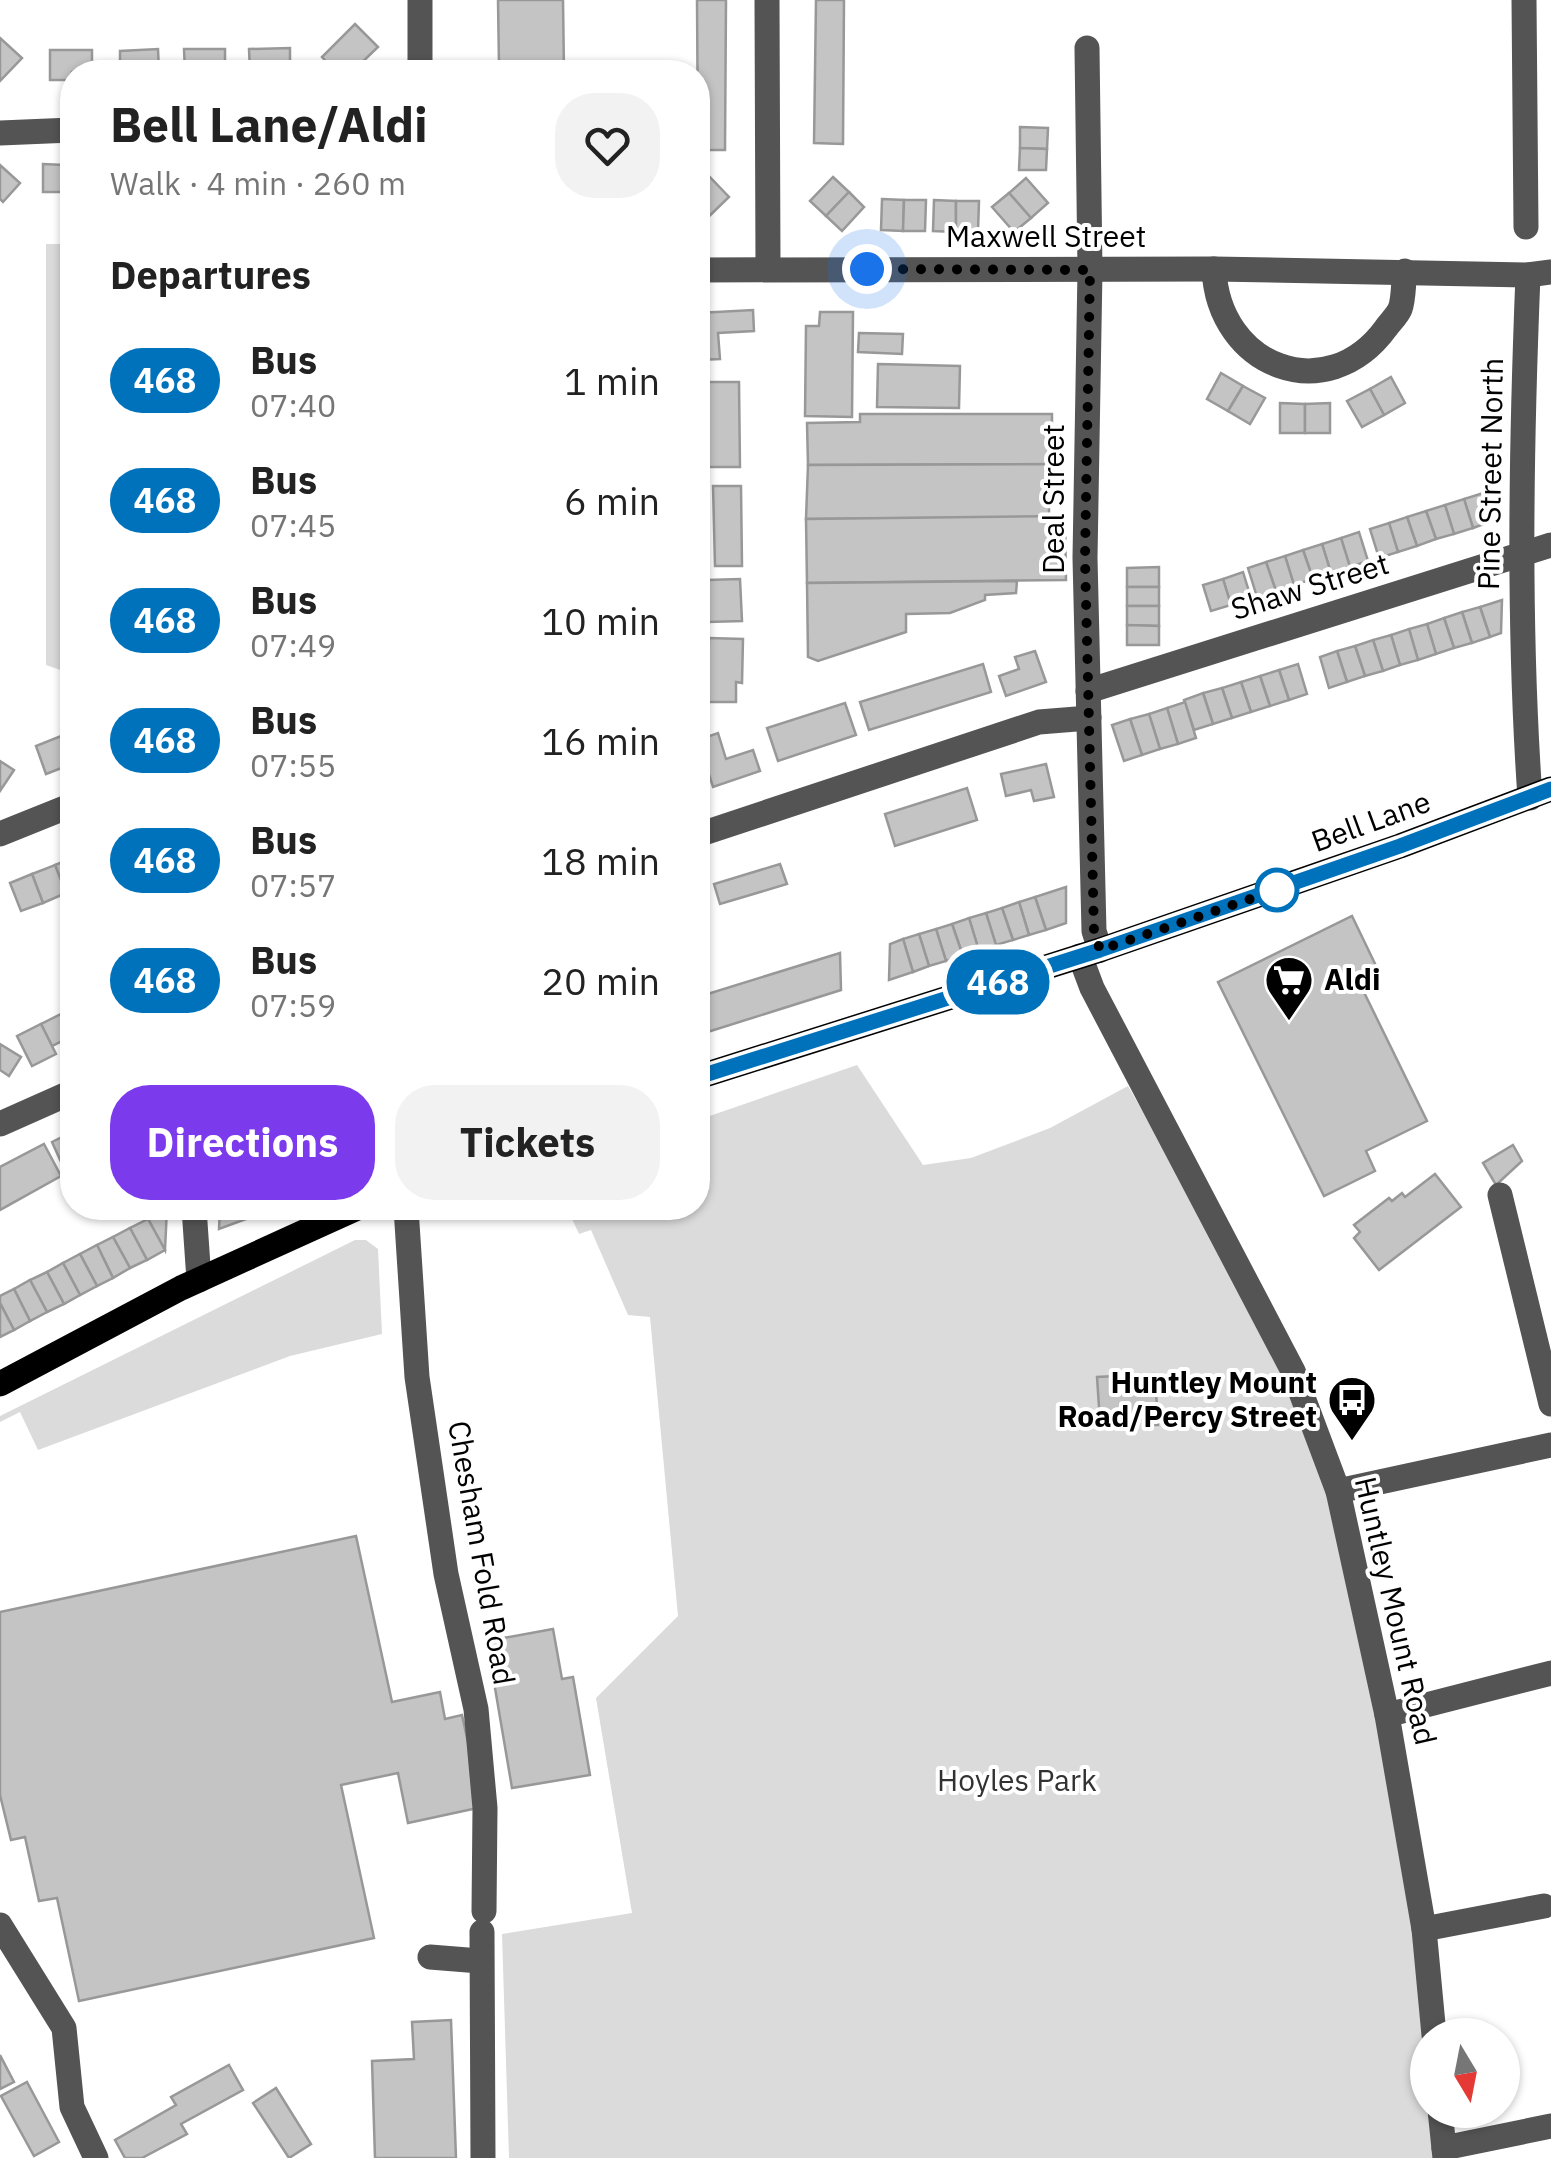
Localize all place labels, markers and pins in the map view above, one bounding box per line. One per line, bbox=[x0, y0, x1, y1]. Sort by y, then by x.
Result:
unlabelled marker bbox=[1256, 869, 1298, 911]
supermarket icon: Aldi bbox=[1263, 954, 1315, 1022]
place label: Aldi bbox=[1324, 959, 1380, 998]
place label: Huntley Mount Road/Percy Street bbox=[1057, 1362, 1317, 1435]
bus stop icon: Huntley Mount Road/Percy Street bbox=[1326, 1374, 1378, 1442]

